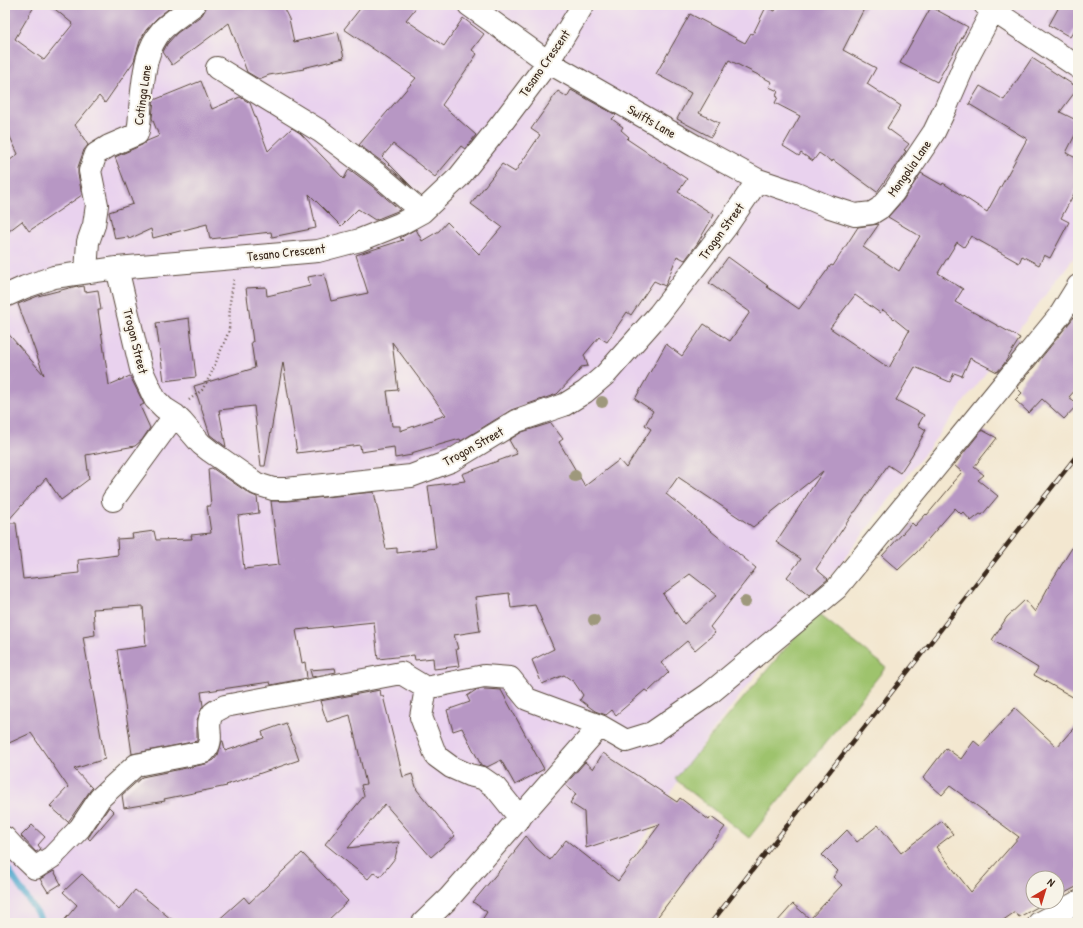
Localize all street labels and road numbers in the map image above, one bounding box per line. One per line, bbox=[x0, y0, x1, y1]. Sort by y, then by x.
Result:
street label: Tesano Crescent bbox=[514, 25, 574, 100]
street label: Cotinga Lane bbox=[129, 64, 155, 126]
street label: Swifts Lane bbox=[625, 100, 679, 142]
street label: Mongolia Lane bbox=[883, 136, 935, 200]
street label: Trogon Street bbox=[694, 198, 748, 263]
street label: Tesano Crescent bbox=[246, 239, 326, 265]
street label: Trogon Street bbox=[119, 307, 153, 376]
street label: Trogon Street bbox=[440, 422, 507, 470]

